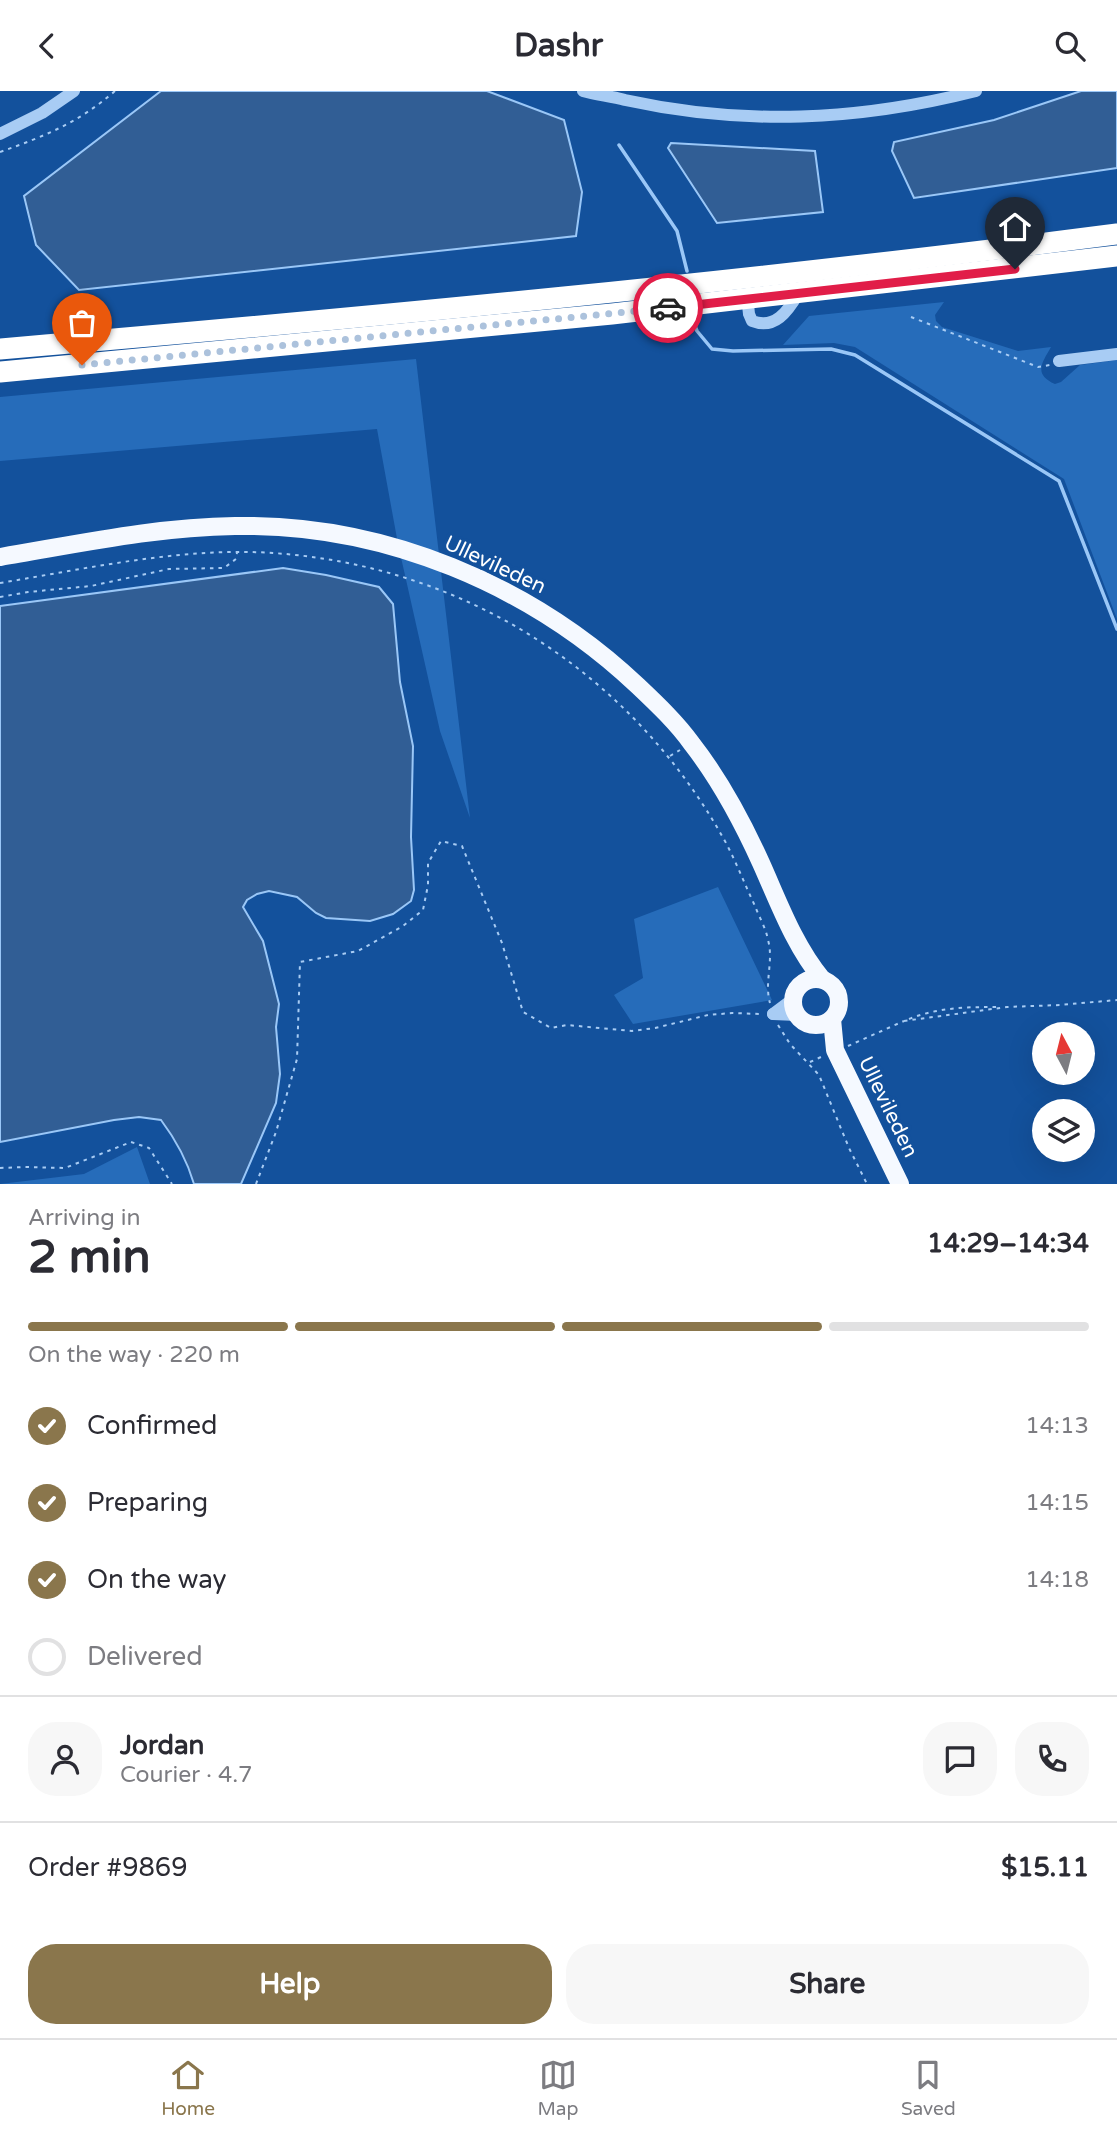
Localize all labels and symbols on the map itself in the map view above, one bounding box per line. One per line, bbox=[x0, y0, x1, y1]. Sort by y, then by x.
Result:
pin bbox=[985, 197, 1045, 269]
courier bbox=[633, 273, 703, 343]
pin bbox=[52, 293, 112, 365]
street label: Ullevileden bbox=[440, 531, 550, 599]
north arrow bbox=[1032, 1022, 1096, 1085]
street label: Ullevileden bbox=[853, 1052, 923, 1162]

